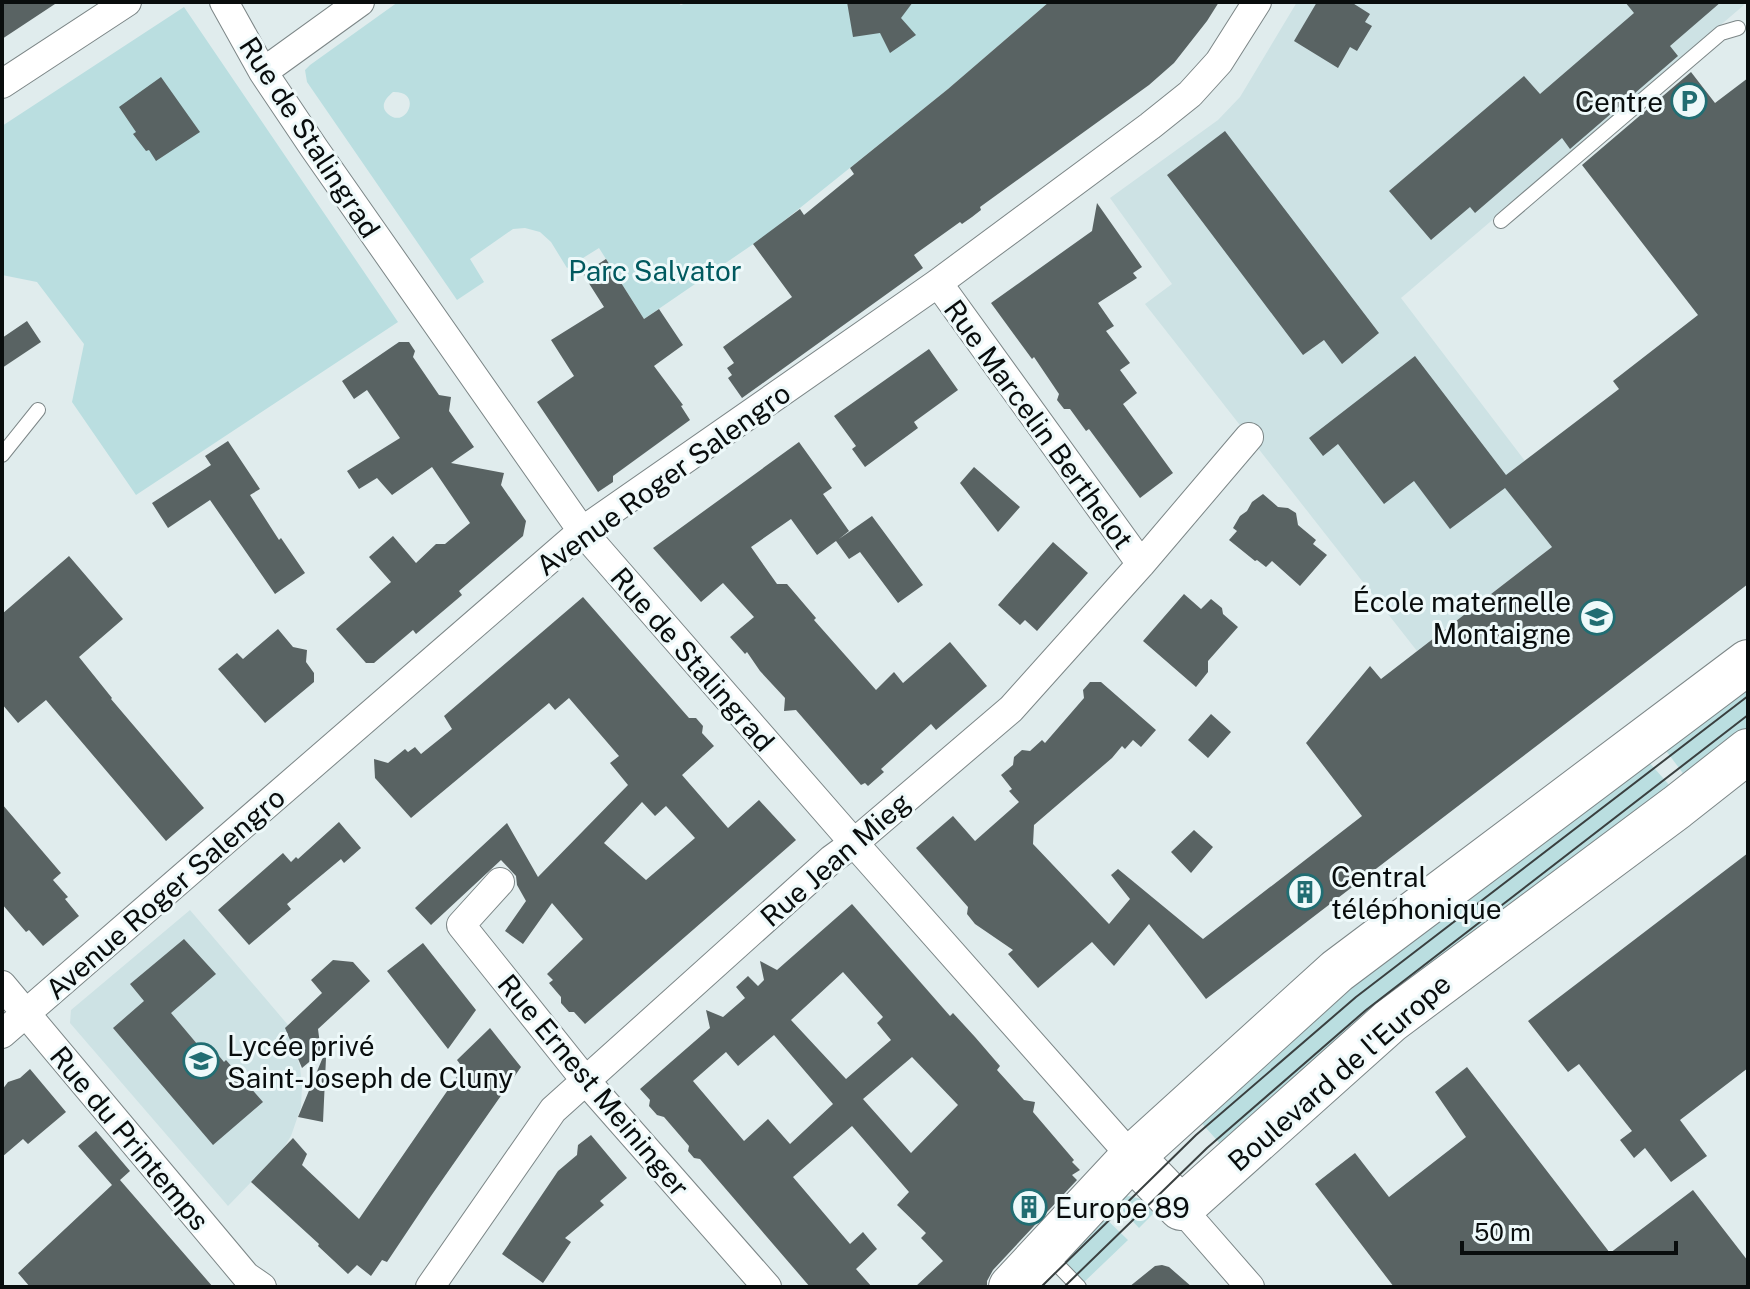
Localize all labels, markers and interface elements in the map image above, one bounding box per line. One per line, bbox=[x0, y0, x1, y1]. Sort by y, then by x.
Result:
street label: Rue de Stalingrad bbox=[233, 31, 387, 243]
parking icon: Centre bbox=[1670, 82, 1708, 120]
place label: Centre bbox=[1575, 85, 1663, 118]
park label: Parc Salvator bbox=[568, 254, 742, 287]
street label: Rue Marcelin Berthelot bbox=[938, 293, 1140, 555]
street label: Avenue Roger Salengro bbox=[530, 376, 796, 582]
street label: Rue de Stalingrad bbox=[604, 560, 782, 758]
place label: École maternelle Montaigne bbox=[1352, 585, 1571, 650]
school or university icon: École maternelle Montaigne bbox=[1578, 598, 1616, 636]
street label: Avenue Roger Salengro bbox=[39, 780, 291, 1006]
street label: Rue Jean Mieg bbox=[753, 785, 917, 933]
place label: Central téléphonique bbox=[1331, 860, 1502, 925]
building icon: Central téléphonique bbox=[1286, 873, 1324, 911]
street label: Boulevard de l'Europe bbox=[1221, 966, 1457, 1178]
street label: Rue Ernest Meininger bbox=[491, 967, 697, 1203]
place label: Lycée privé Saint-Joseph de Cluny bbox=[227, 1029, 513, 1094]
street label: Rue du Printemps bbox=[44, 1039, 216, 1237]
school or university icon: Lycée privé Saint-Joseph de Cluny bbox=[182, 1042, 220, 1080]
building icon: Europe 89 bbox=[1010, 1188, 1048, 1226]
place label: Europe 89 bbox=[1055, 1191, 1190, 1224]
scale bar bbox=[1462, 1205, 1676, 1255]
text: 50 m bbox=[1474, 1218, 1531, 1246]

